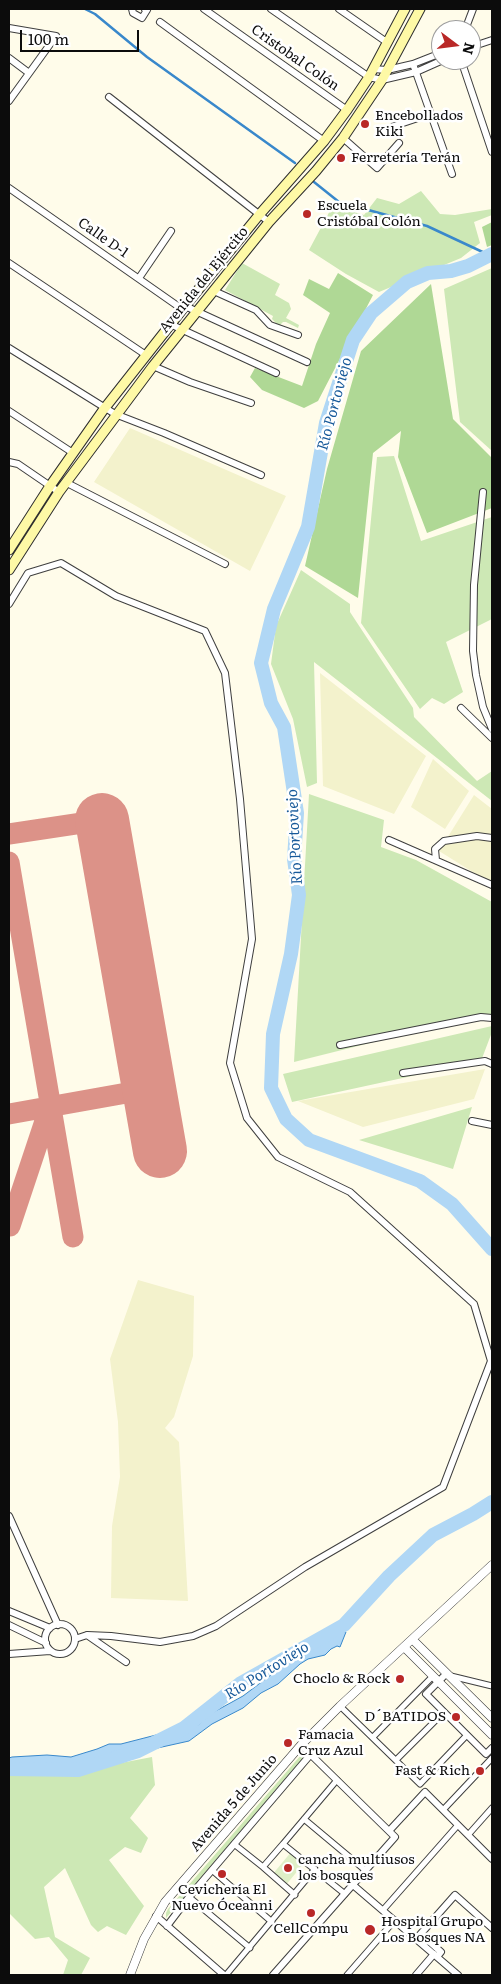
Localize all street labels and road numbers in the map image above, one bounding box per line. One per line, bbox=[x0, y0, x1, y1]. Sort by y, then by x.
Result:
street label: Cristobal Colón bbox=[248, 21, 342, 95]
street label: Calle D-1 bbox=[74, 215, 132, 261]
street label: Avenida del Ejército bbox=[156, 224, 252, 336]
street label: Avenida 5 de Junio bbox=[187, 1751, 281, 1855]

